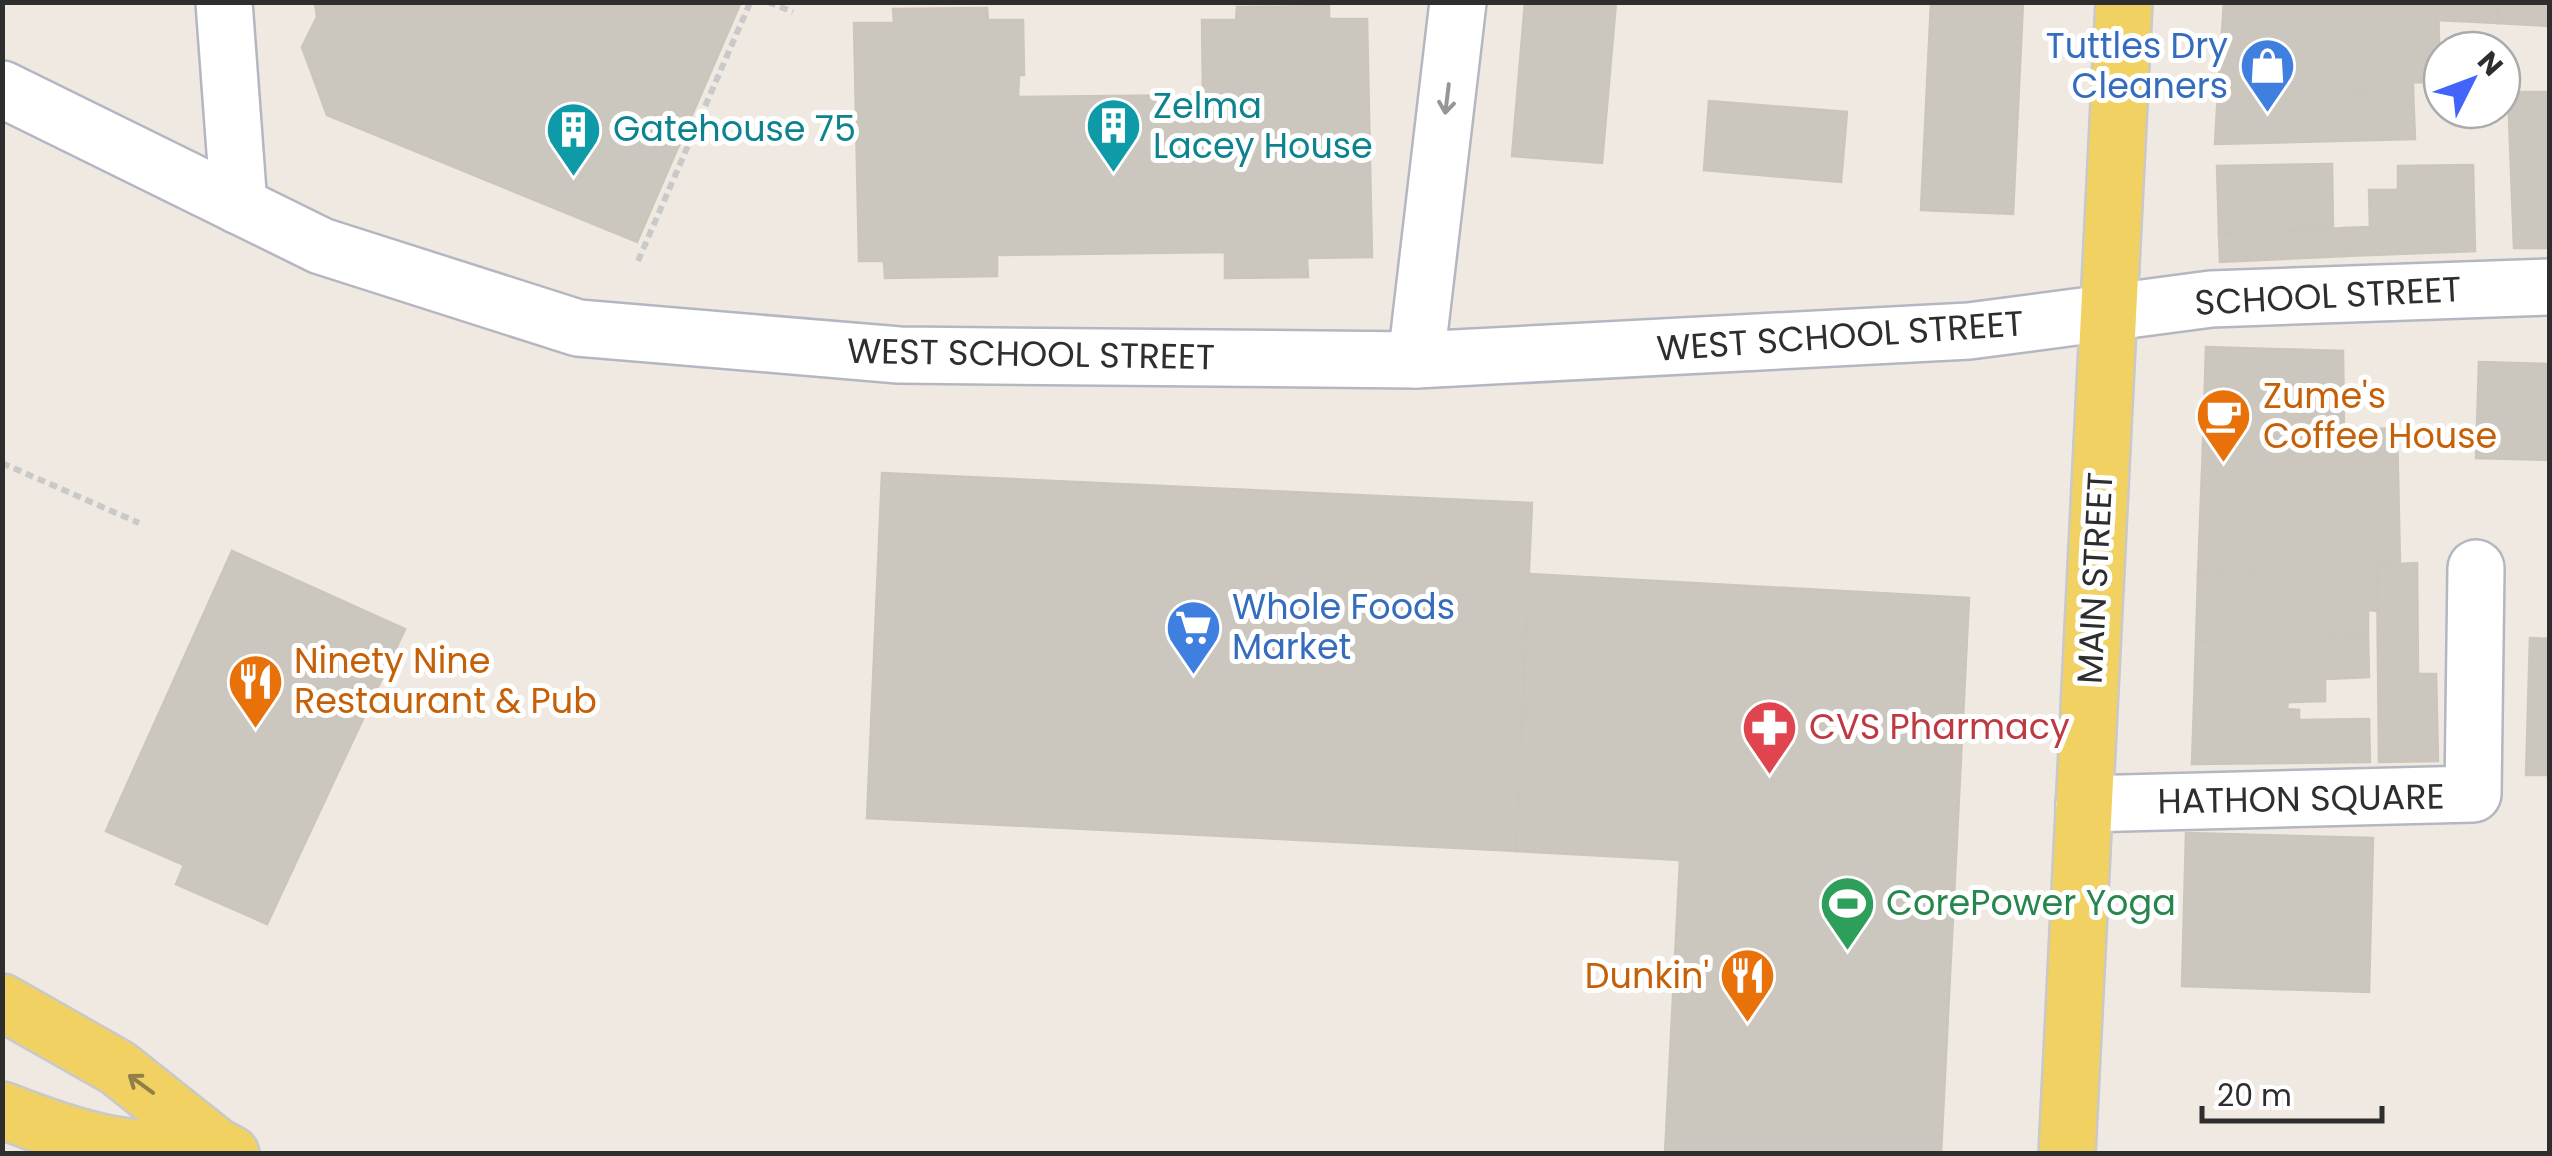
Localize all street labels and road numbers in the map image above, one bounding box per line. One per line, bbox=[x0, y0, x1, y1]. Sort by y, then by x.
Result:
street label: SCHOOL STREET bbox=[2193, 264, 2463, 327]
street label: WEST SCHOOL STREET bbox=[1655, 298, 2025, 373]
street label: WEST SCHOOL STREET bbox=[847, 326, 1215, 381]
street label: MAIN STREET bbox=[2064, 471, 2125, 685]
street label: HATHON SQUARE bbox=[2157, 771, 2445, 826]

